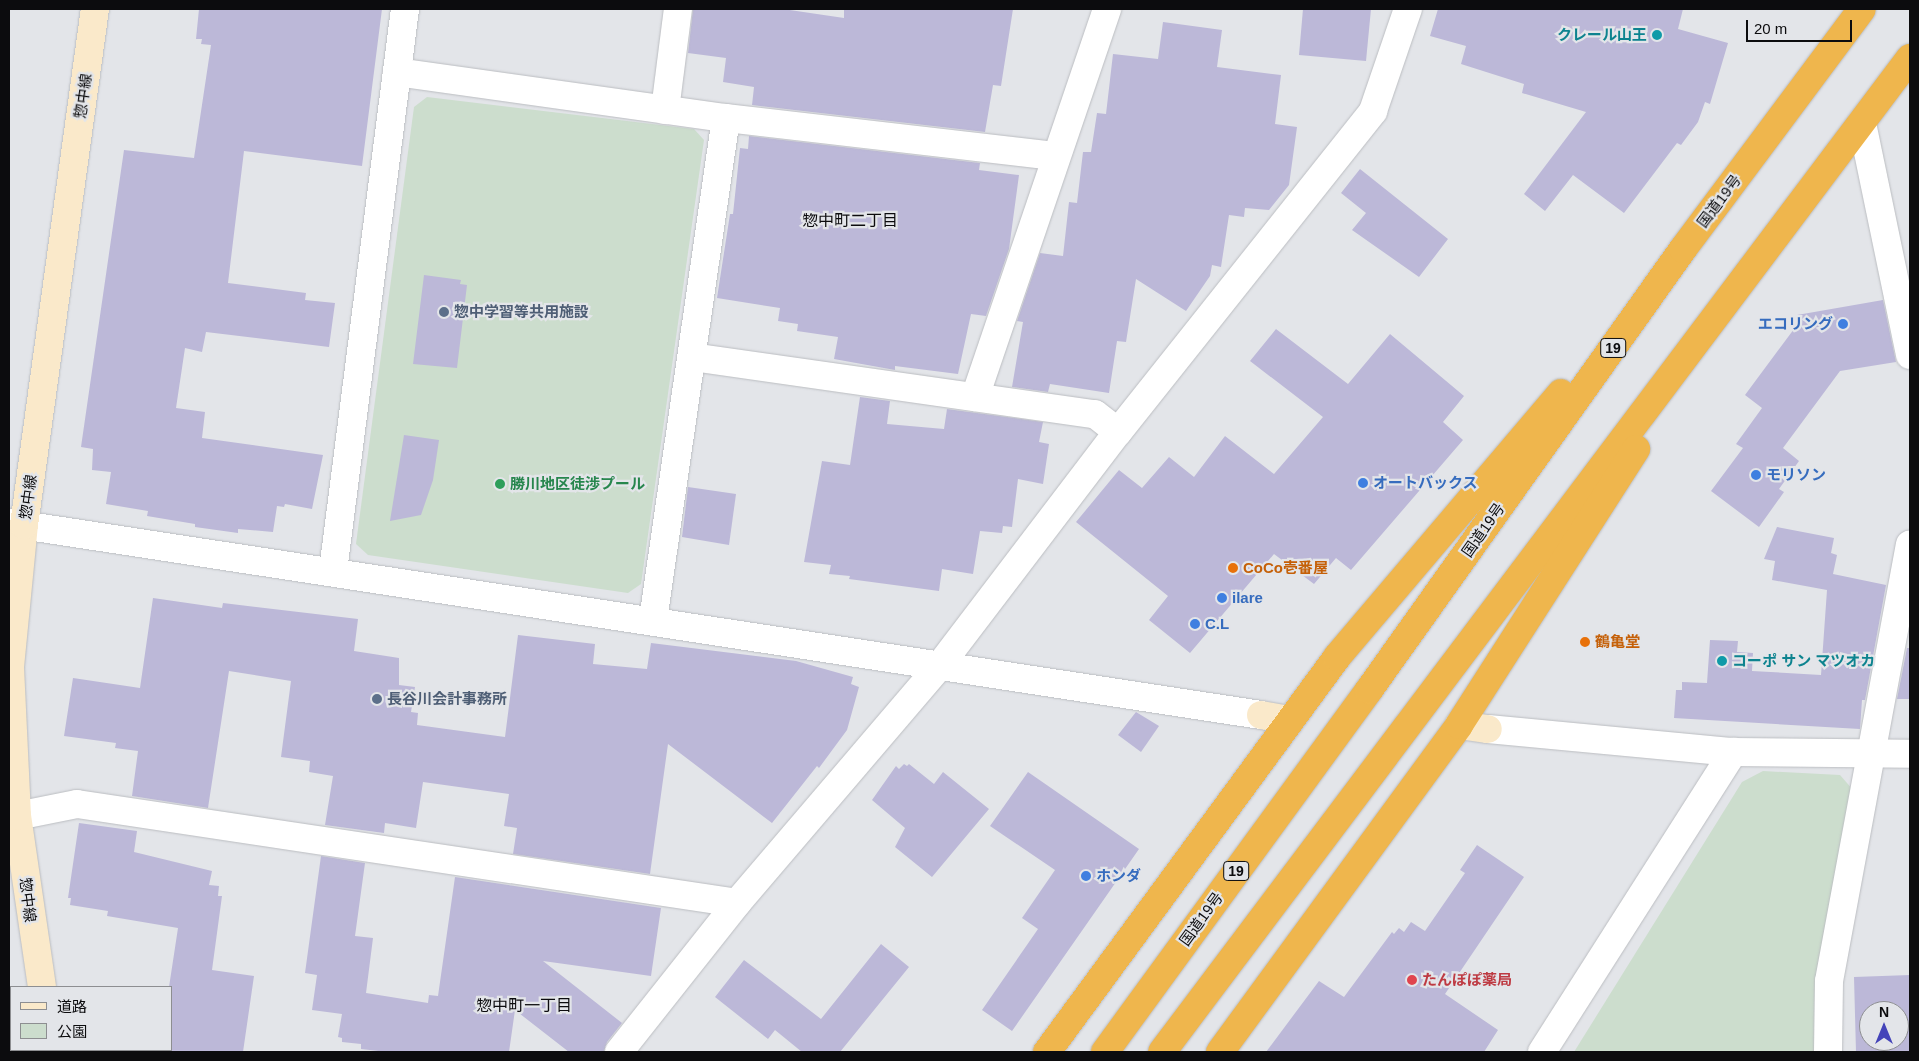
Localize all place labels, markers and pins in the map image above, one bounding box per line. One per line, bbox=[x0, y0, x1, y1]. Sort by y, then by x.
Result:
place label: クレール山王 bbox=[1557, 26, 1647, 44]
marker: クレール山王 bbox=[1651, 29, 1663, 41]
place label: 惣中学習等共用施設 bbox=[454, 303, 589, 321]
marker: 惣中学習等共用施設 bbox=[438, 306, 450, 318]
place label: エコリング bbox=[1758, 315, 1833, 333]
marker: エコリング bbox=[1837, 318, 1849, 330]
place label: モリソン bbox=[1766, 466, 1826, 484]
marker: モリソン bbox=[1750, 469, 1762, 481]
place label: オートバックス bbox=[1373, 474, 1478, 492]
place label: 勝川地区徒渉プール bbox=[510, 475, 645, 493]
marker: オートバックス bbox=[1357, 477, 1369, 489]
marker: 勝川地区徒渉プール bbox=[494, 478, 506, 490]
place label: CoCo壱番屋 bbox=[1243, 559, 1328, 577]
marker: CoCo壱番屋 bbox=[1227, 562, 1239, 574]
place label: ilare bbox=[1232, 589, 1263, 607]
marker: ilare bbox=[1216, 592, 1228, 604]
place label: C.L bbox=[1205, 615, 1229, 633]
marker: C.L bbox=[1189, 618, 1201, 630]
place label: 鶴亀堂 bbox=[1595, 633, 1640, 651]
marker: 鶴亀堂 bbox=[1579, 636, 1591, 648]
place label: コーポ サン マツオカ bbox=[1732, 652, 1875, 670]
marker: コーポ サン マツオカ bbox=[1716, 655, 1728, 667]
place label: 長谷川会計事務所 bbox=[387, 690, 507, 708]
marker: 長谷川会計事務所 bbox=[371, 693, 383, 705]
place label: ホンダ bbox=[1096, 867, 1141, 885]
marker: ホンダ bbox=[1080, 870, 1092, 882]
place label: たんぽぽ薬局 bbox=[1422, 971, 1512, 989]
marker: たんぽぽ薬局 bbox=[1406, 974, 1418, 986]

